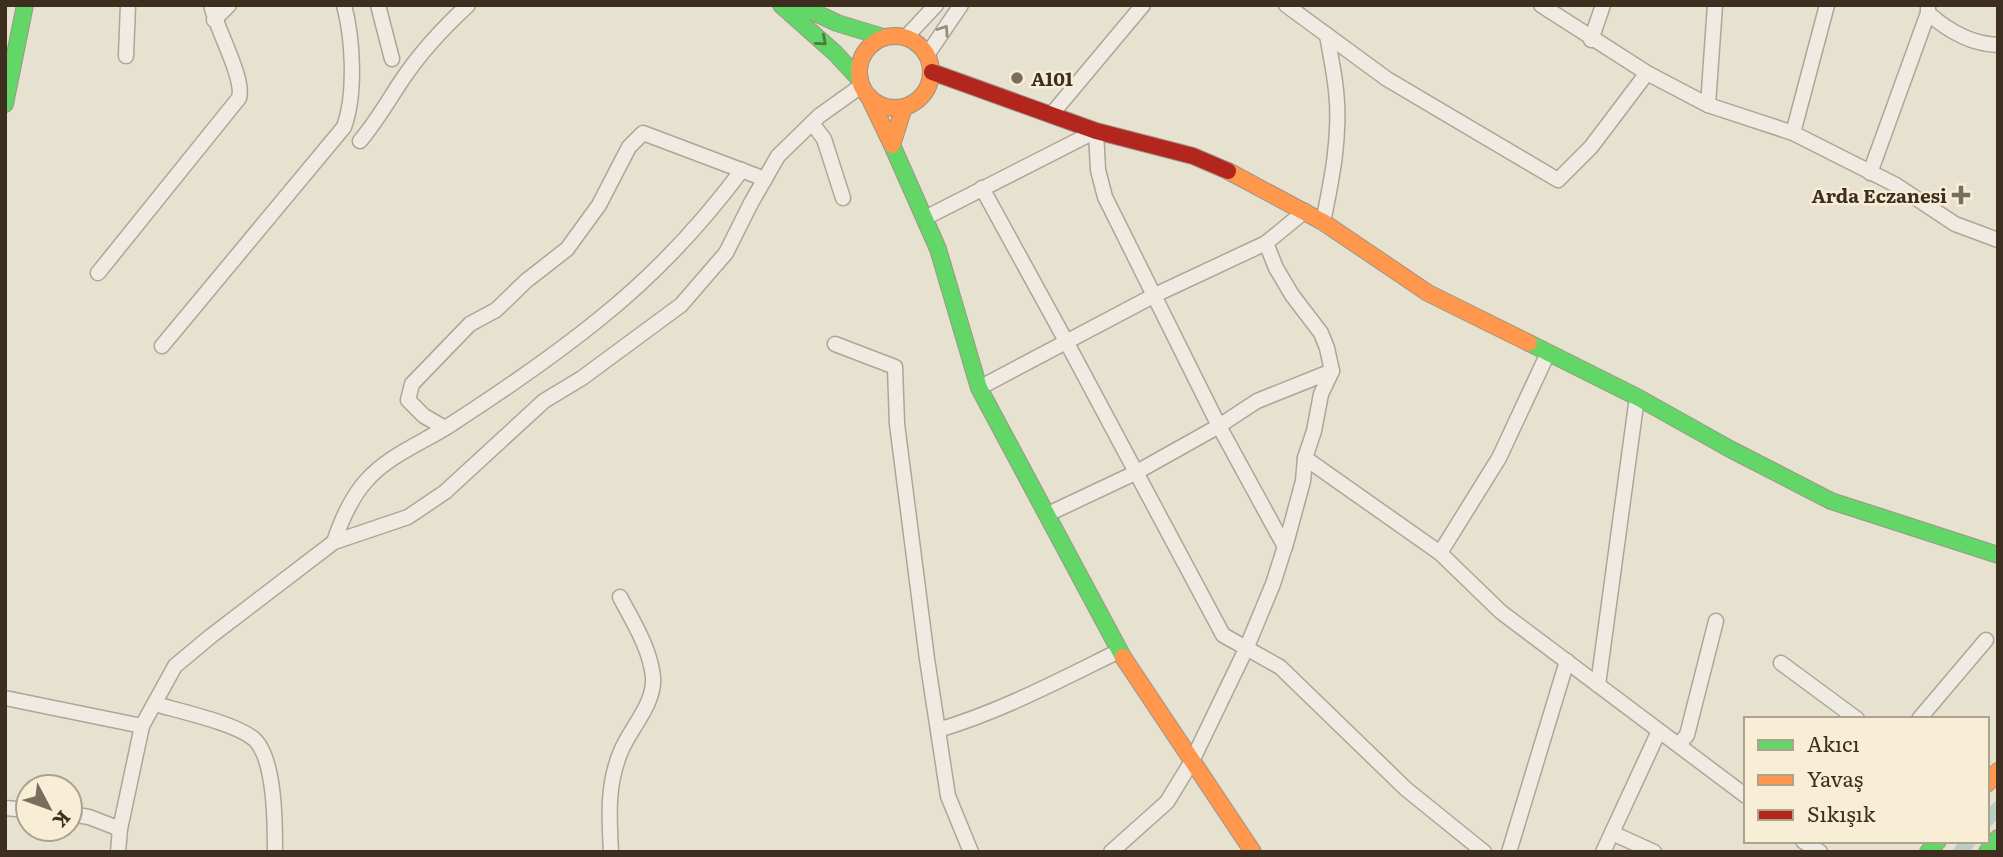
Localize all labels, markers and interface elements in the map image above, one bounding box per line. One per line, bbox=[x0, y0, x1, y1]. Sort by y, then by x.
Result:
one-way arrow bbox=[936, 25, 948, 38]
one-way arrow bbox=[814, 33, 827, 46]
place label: A101 bbox=[1031, 64, 1073, 92]
marker: A101 bbox=[1009, 70, 1025, 86]
place label: Arda Eczanesi bbox=[1812, 181, 1947, 209]
marker: Arda Eczanesi bbox=[1953, 187, 1969, 203]
legend bbox=[1744, 717, 1989, 843]
text: Akıcı bbox=[1807, 727, 1860, 758]
text: Yavaş bbox=[1807, 762, 1863, 793]
north arrow bbox=[14, 773, 84, 843]
text: Sıkışık bbox=[1807, 797, 1876, 828]
text: K bbox=[47, 805, 78, 835]

